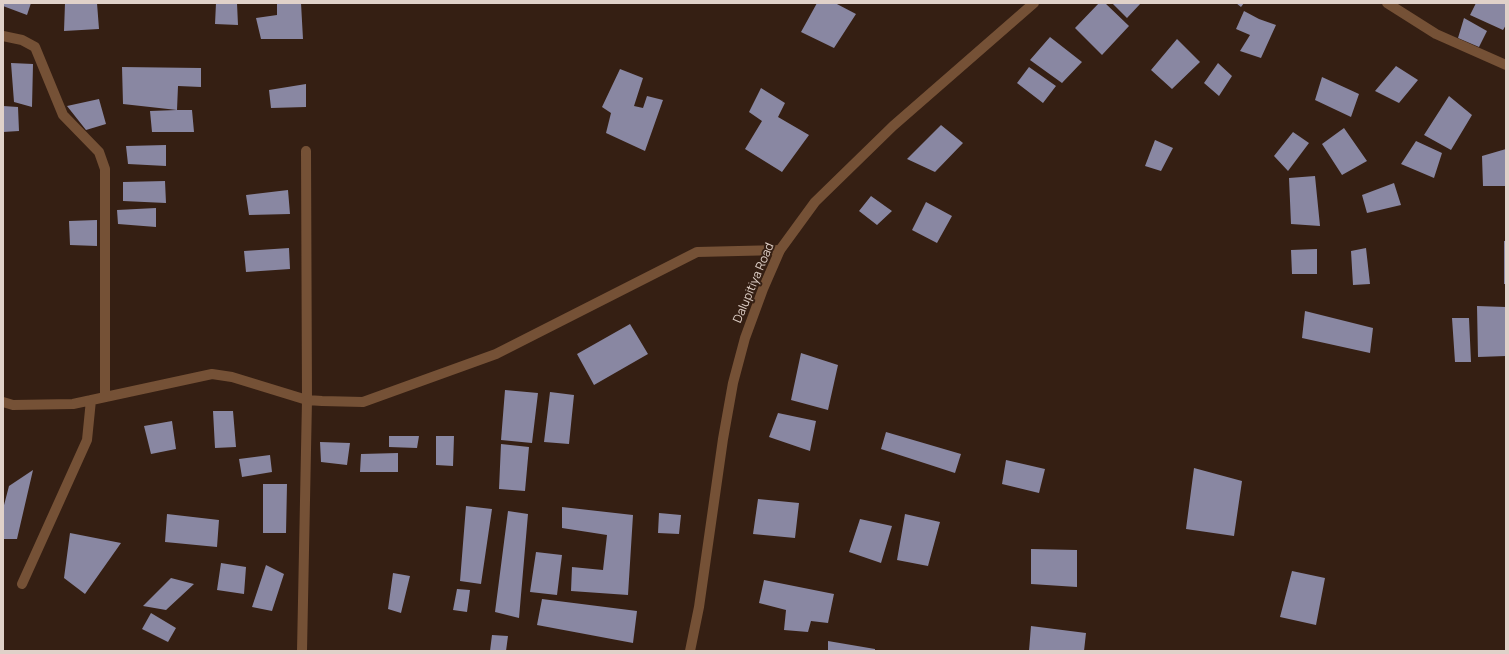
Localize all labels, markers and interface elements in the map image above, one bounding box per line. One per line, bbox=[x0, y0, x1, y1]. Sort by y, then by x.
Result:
street label: Dalupitiya Road bbox=[731, 241, 777, 325]

